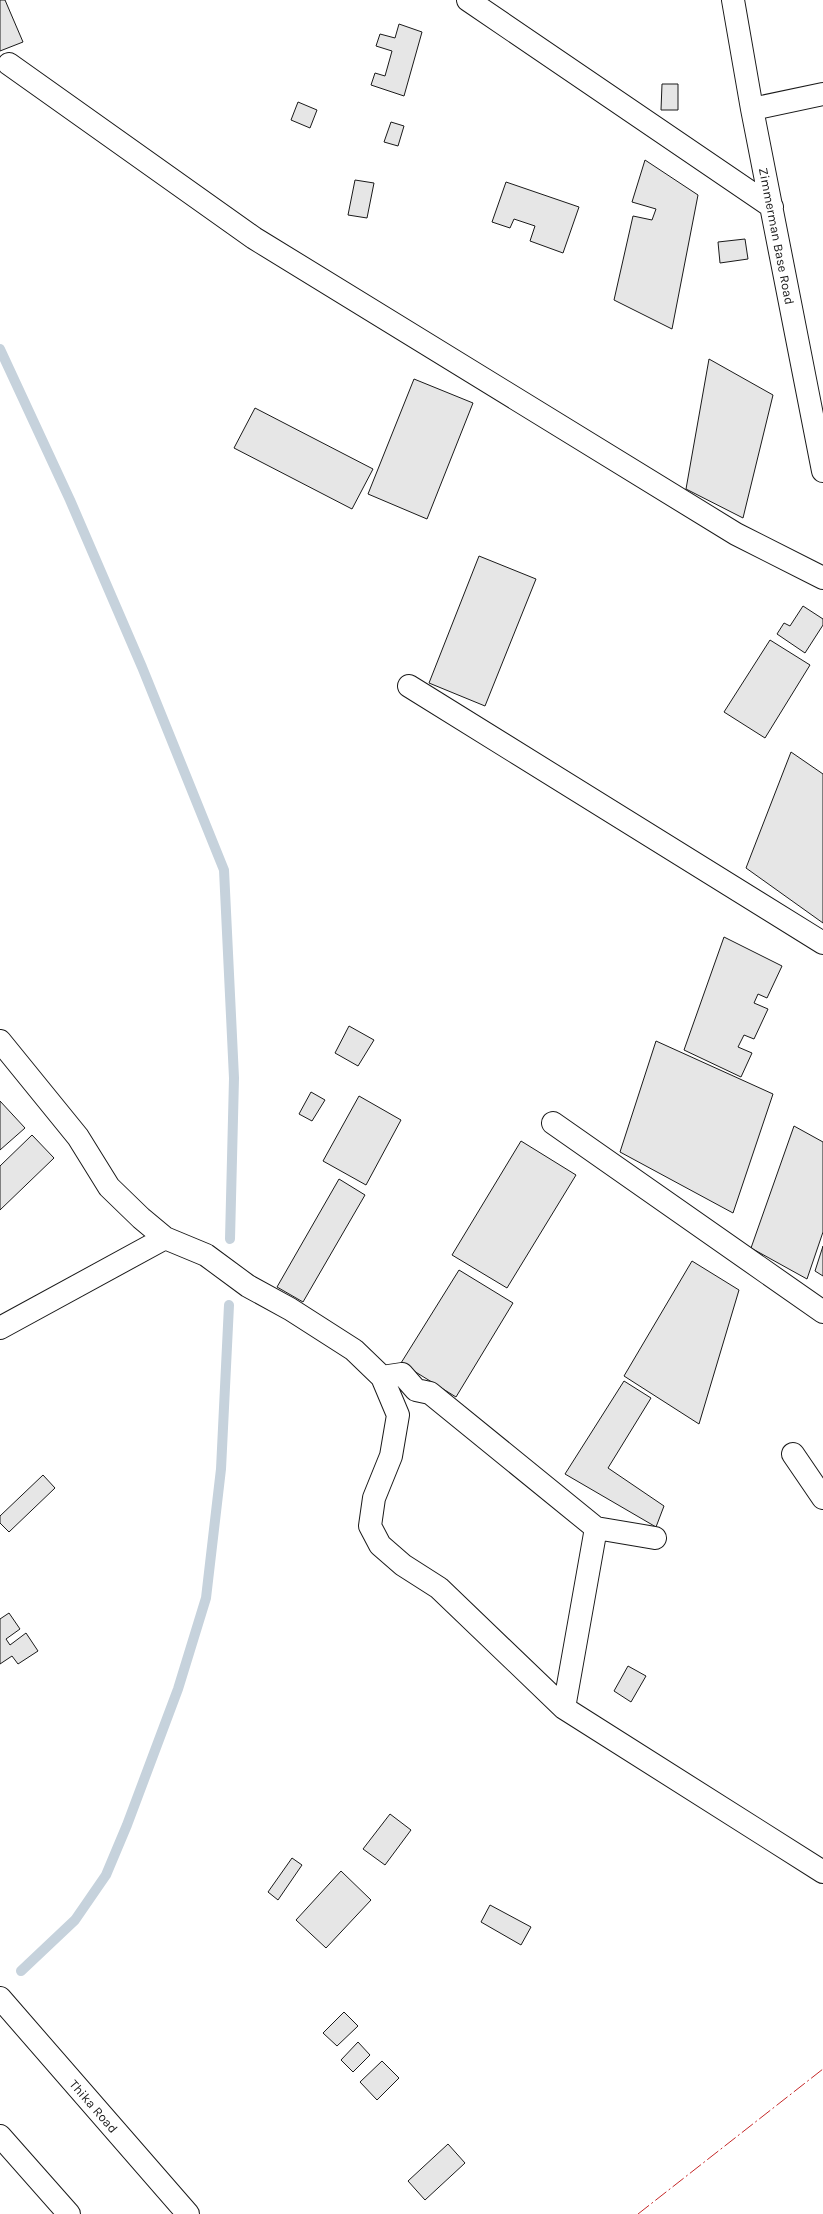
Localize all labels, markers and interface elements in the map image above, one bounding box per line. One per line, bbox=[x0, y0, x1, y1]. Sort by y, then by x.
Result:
street label: Zimmerman Base Road bbox=[756, 166, 797, 306]
street label: Thika Road bbox=[66, 2077, 121, 2136]

